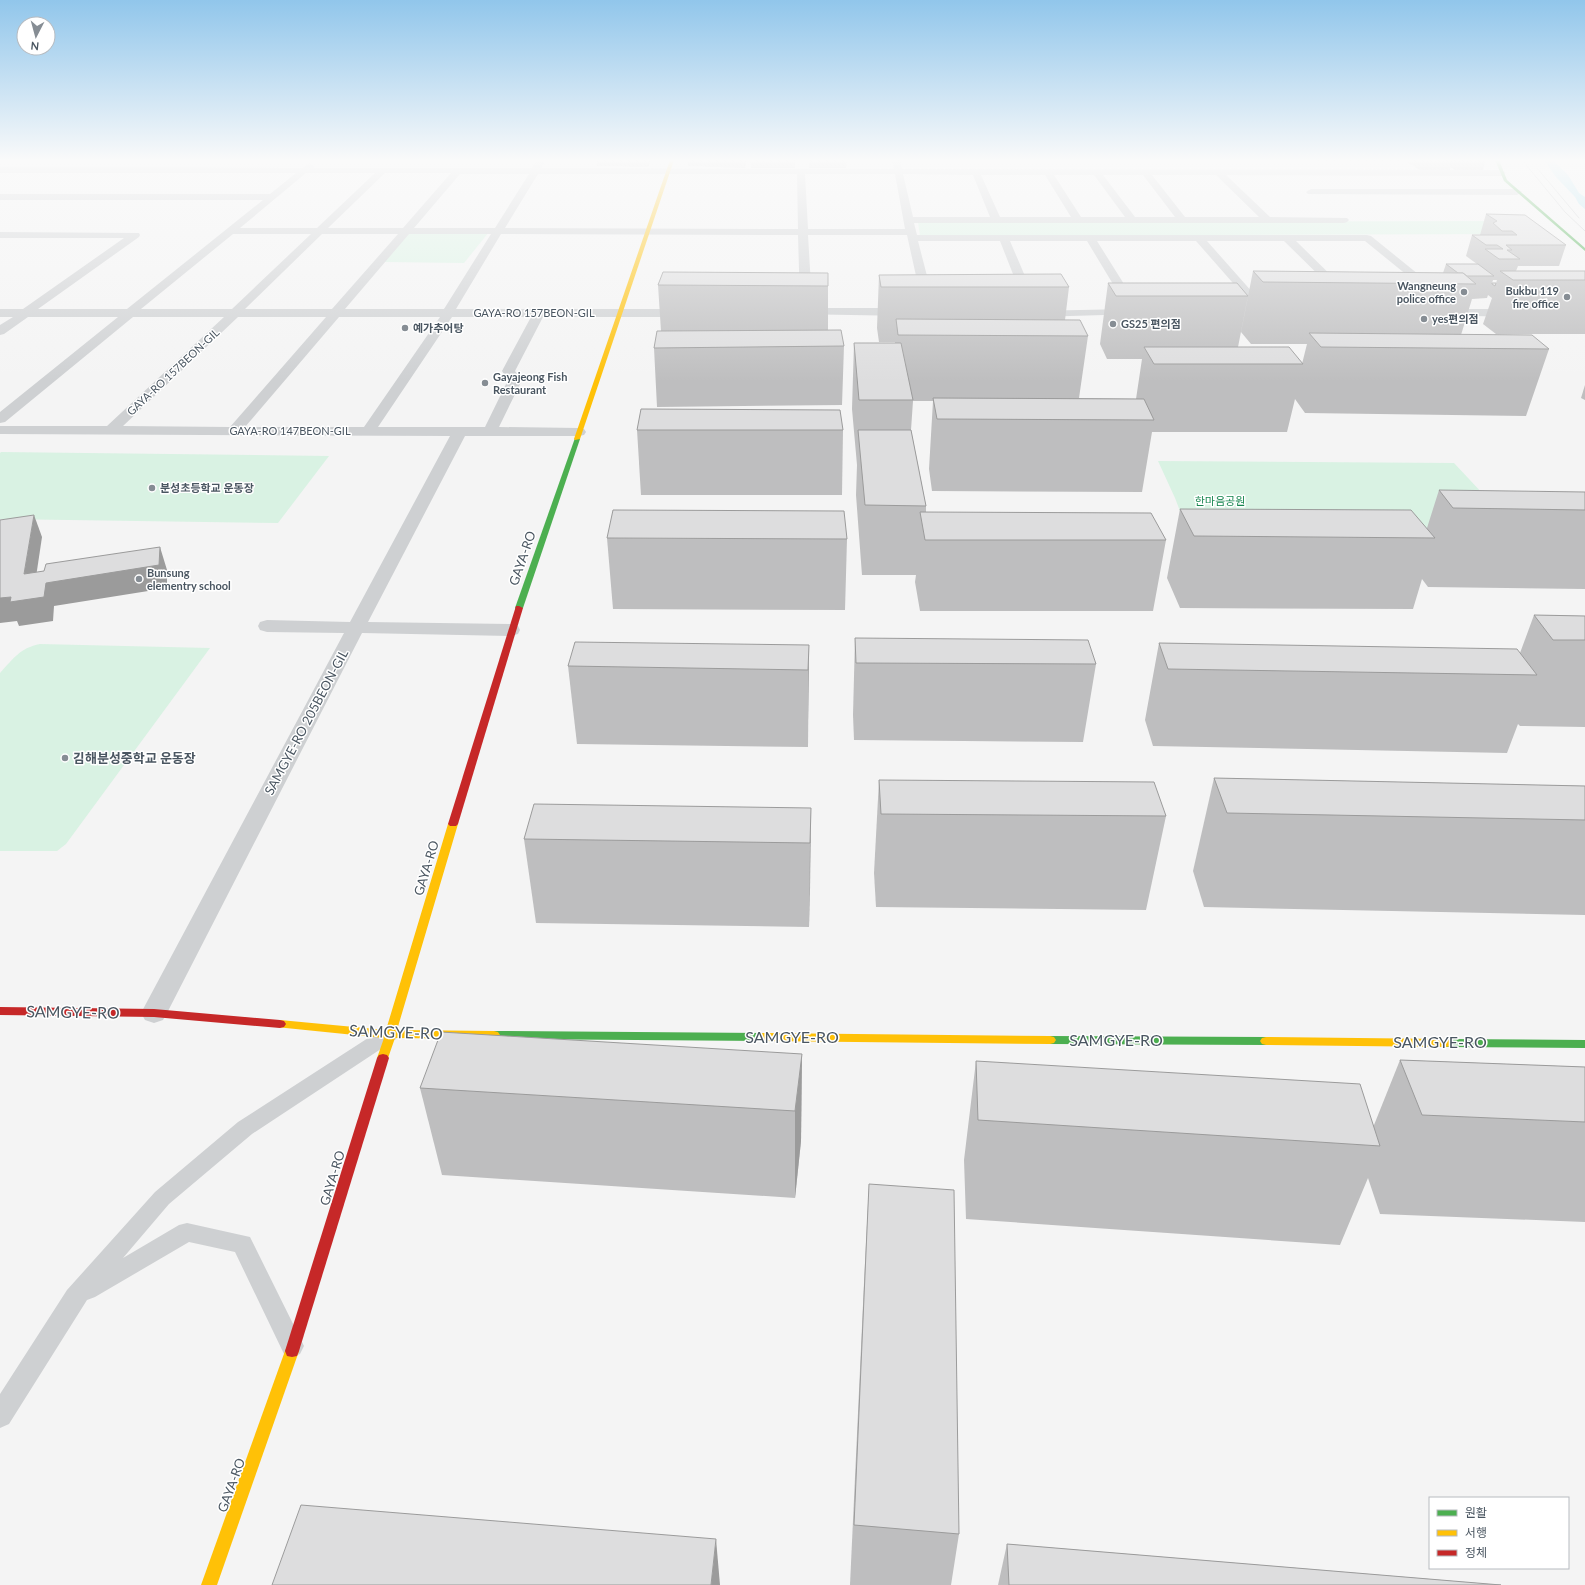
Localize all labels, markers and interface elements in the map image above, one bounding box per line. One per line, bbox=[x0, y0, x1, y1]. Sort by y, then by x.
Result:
north arrow bbox=[16, 16, 56, 56]
text: N bbox=[30, 40, 40, 53]
place label: Wangneung police office bbox=[1397, 279, 1456, 305]
place label: Bukbu 119 fire office bbox=[1506, 284, 1559, 310]
marker: Wangneung police office bbox=[1459, 287, 1469, 297]
marker: Bukbu 119 fire office bbox=[1562, 292, 1572, 302]
street label: GAYA-RO 157BEON-GIL bbox=[473, 306, 595, 319]
place label: yes편의점 bbox=[1432, 312, 1479, 325]
marker: yes편의점 bbox=[1419, 314, 1429, 324]
place label: GS25 편의점 bbox=[1121, 317, 1181, 330]
marker: GS25 편의점 bbox=[1108, 319, 1118, 329]
place label: 예가추어탕 bbox=[413, 321, 464, 334]
marker: 예가추어탕 bbox=[400, 323, 410, 333]
street label: GAYA-RO 157BEON-GIL bbox=[124, 325, 222, 418]
place label: Gayajeong Fish Restaurant bbox=[493, 370, 567, 396]
marker: Gayajeong Fish Restaurant bbox=[480, 378, 490, 388]
street label: GAYA-RO 147BEON-GIL bbox=[229, 424, 351, 437]
place label: 분성초등학교 운동장 bbox=[160, 481, 254, 494]
marker: 분성초등학교 운동장 bbox=[147, 483, 157, 493]
park label: 한마음공원 bbox=[1195, 494, 1245, 507]
street label: GAYA-RO bbox=[505, 529, 539, 587]
place label: Bunsung elementry school bbox=[147, 566, 231, 592]
marker: Bunsung elementry school bbox=[134, 574, 144, 584]
street label: SAMGYE-RO 205BEON-GIL bbox=[261, 646, 351, 798]
place label: 김해분성중학교 운동장 bbox=[73, 750, 196, 766]
marker: 김해분성중학교 운동장 bbox=[60, 753, 70, 763]
street label: GAYA-RO bbox=[410, 839, 442, 897]
street label: SAMGYE-RO bbox=[26, 1001, 120, 1022]
street label: SAMGYE-RO bbox=[349, 1020, 443, 1043]
street label: SAMGYE-RO bbox=[745, 1027, 839, 1046]
street label: SAMGYE-RO bbox=[1069, 1030, 1163, 1049]
street label: SAMGYE-RO bbox=[1393, 1032, 1487, 1051]
street label: GAYA-RO bbox=[316, 1149, 348, 1207]
street label: GAYA-RO bbox=[214, 1456, 248, 1514]
legend bbox=[1429, 1497, 1569, 1569]
text: 원활 bbox=[1465, 1505, 1487, 1520]
text: 서행 bbox=[1465, 1525, 1487, 1540]
text: 정체 bbox=[1465, 1545, 1487, 1560]

